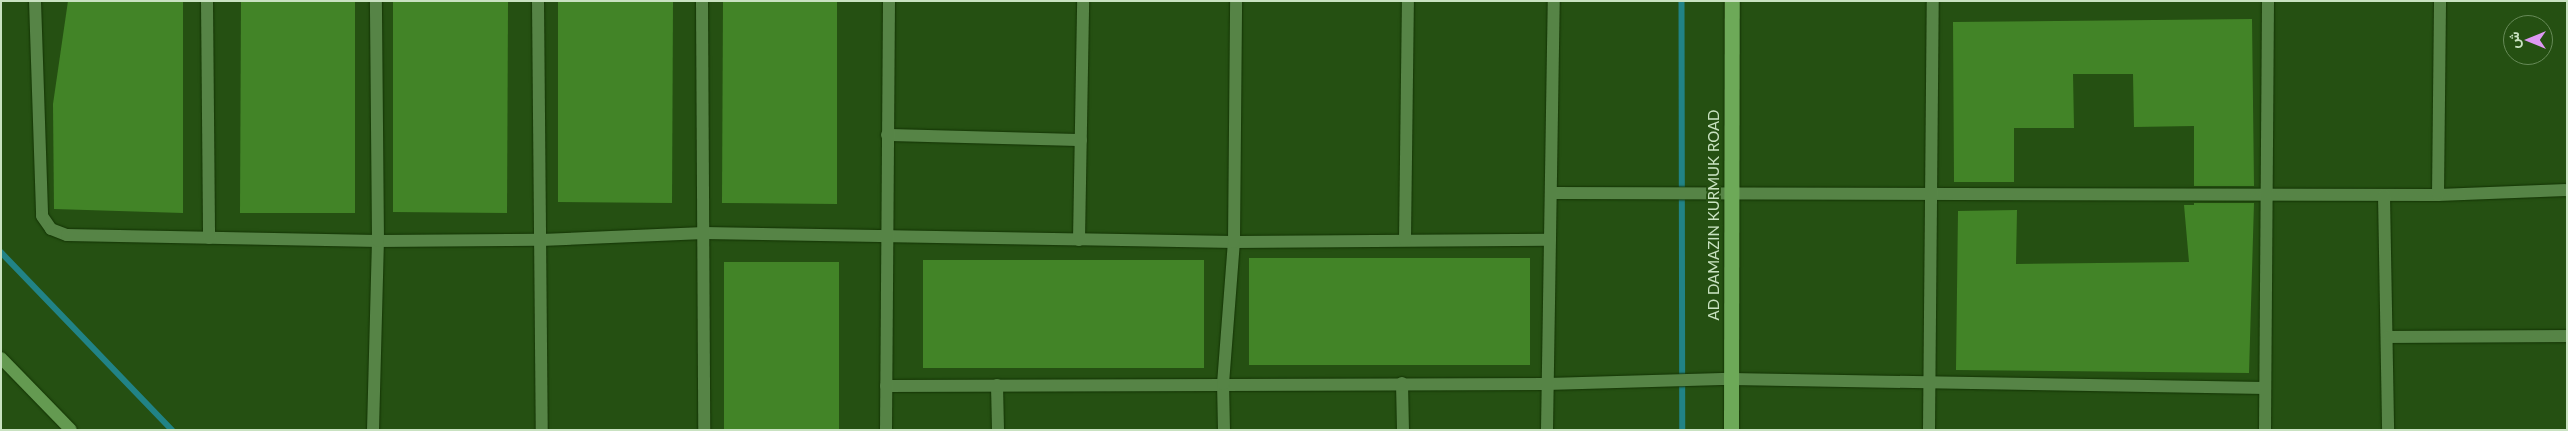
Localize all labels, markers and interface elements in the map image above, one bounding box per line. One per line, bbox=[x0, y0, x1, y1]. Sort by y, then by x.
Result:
north arrow bbox=[2503, 15, 2553, 65]
text: ش bbox=[2505, 32, 2522, 48]
street label: AD DAMAZIN KURMUK ROAD bbox=[1705, 110, 1723, 320]

